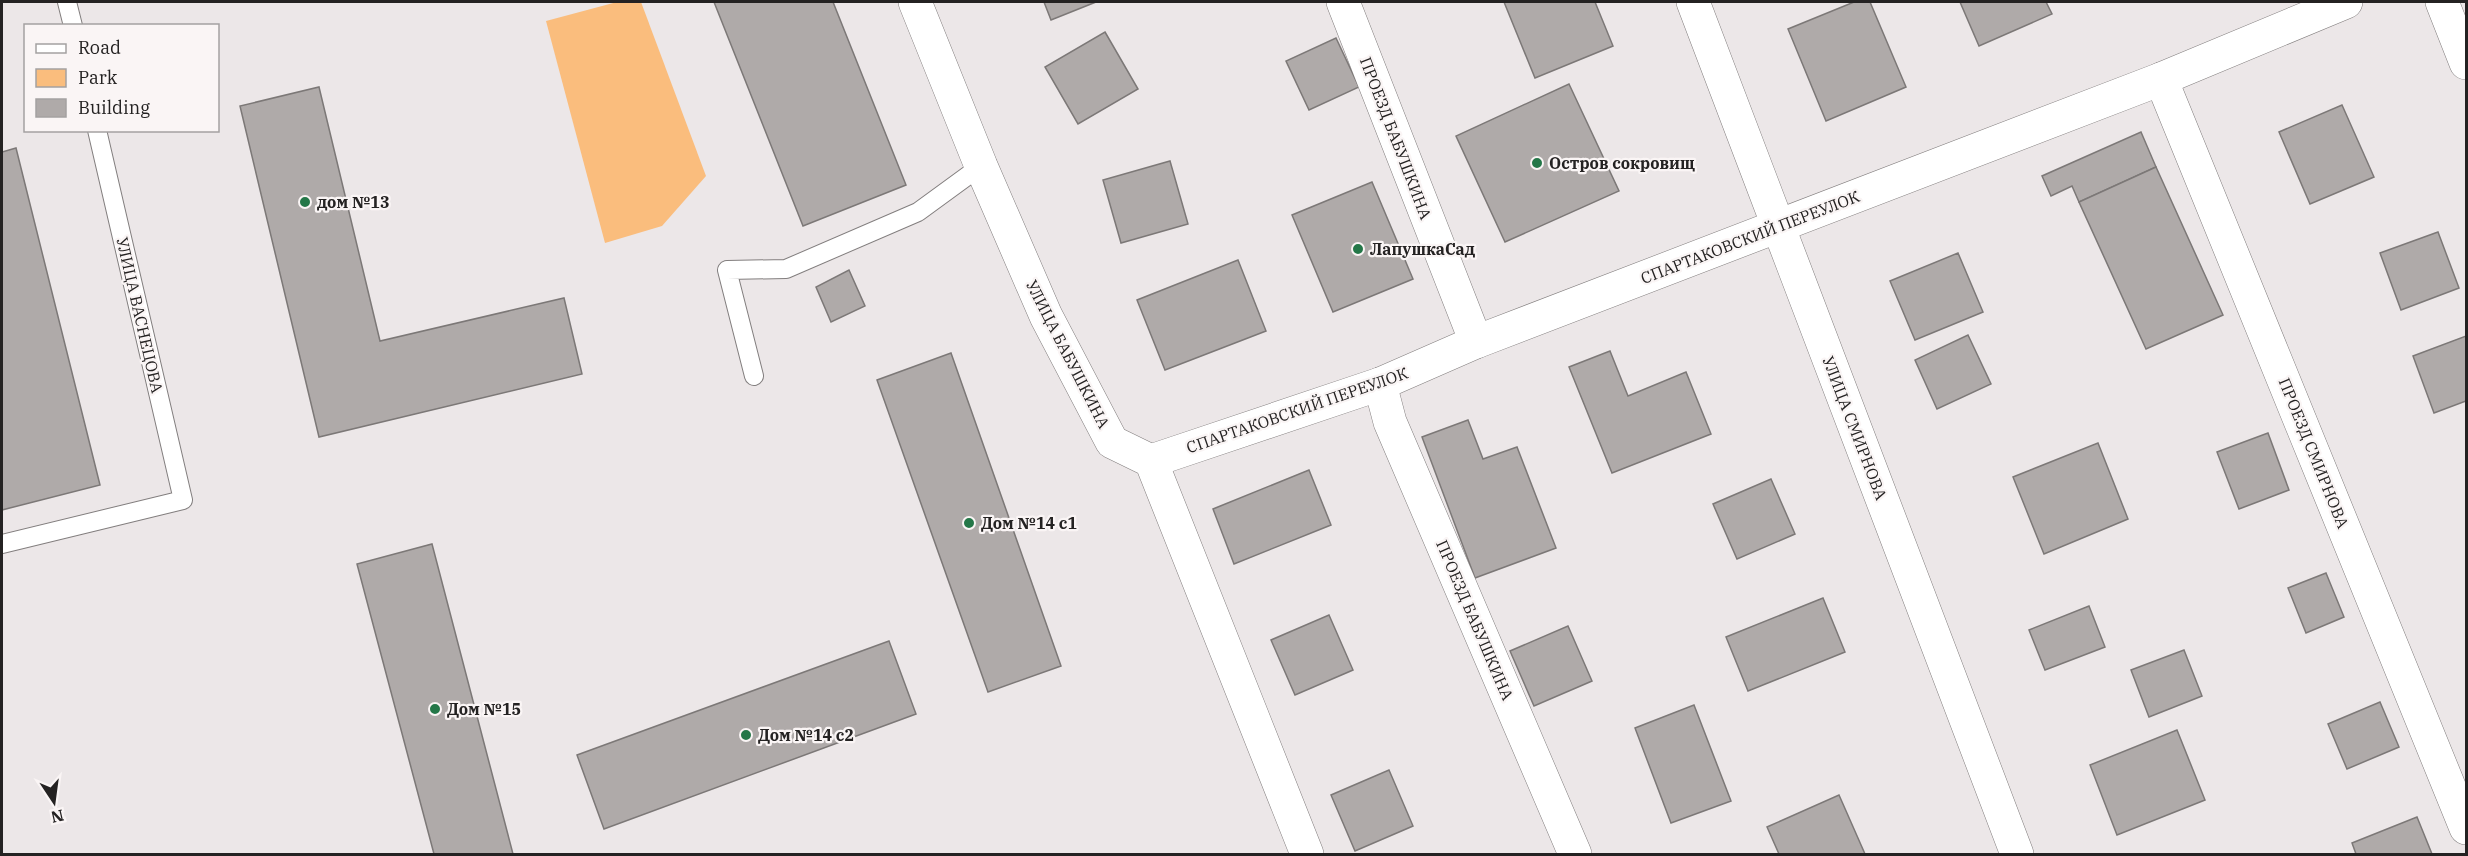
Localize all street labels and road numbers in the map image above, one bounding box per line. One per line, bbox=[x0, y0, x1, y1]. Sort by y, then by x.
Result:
street label: ПРОЕЗД БАБУШКИНА bbox=[1356, 54, 1436, 222]
street label: СПАРТАКОВСКИЙ ПЕРЕУЛОК bbox=[1638, 186, 1862, 288]
street label: УЛИЦА ВАСНЕЦОВА bbox=[112, 235, 168, 395]
street label: УЛИЦА БАБУШКИНА bbox=[1022, 276, 1114, 432]
street label: УЛИЦА СМИРНОВА bbox=[1818, 353, 1892, 503]
street label: СПАРТАКОВСКИЙ ПЕРЕУЛОК bbox=[1184, 363, 1410, 457]
street label: ПРОЕЗД СМИРНОВА bbox=[2275, 375, 2353, 531]
street label: ПРОЕЗД БАБУШКИНА bbox=[1432, 537, 1518, 703]

